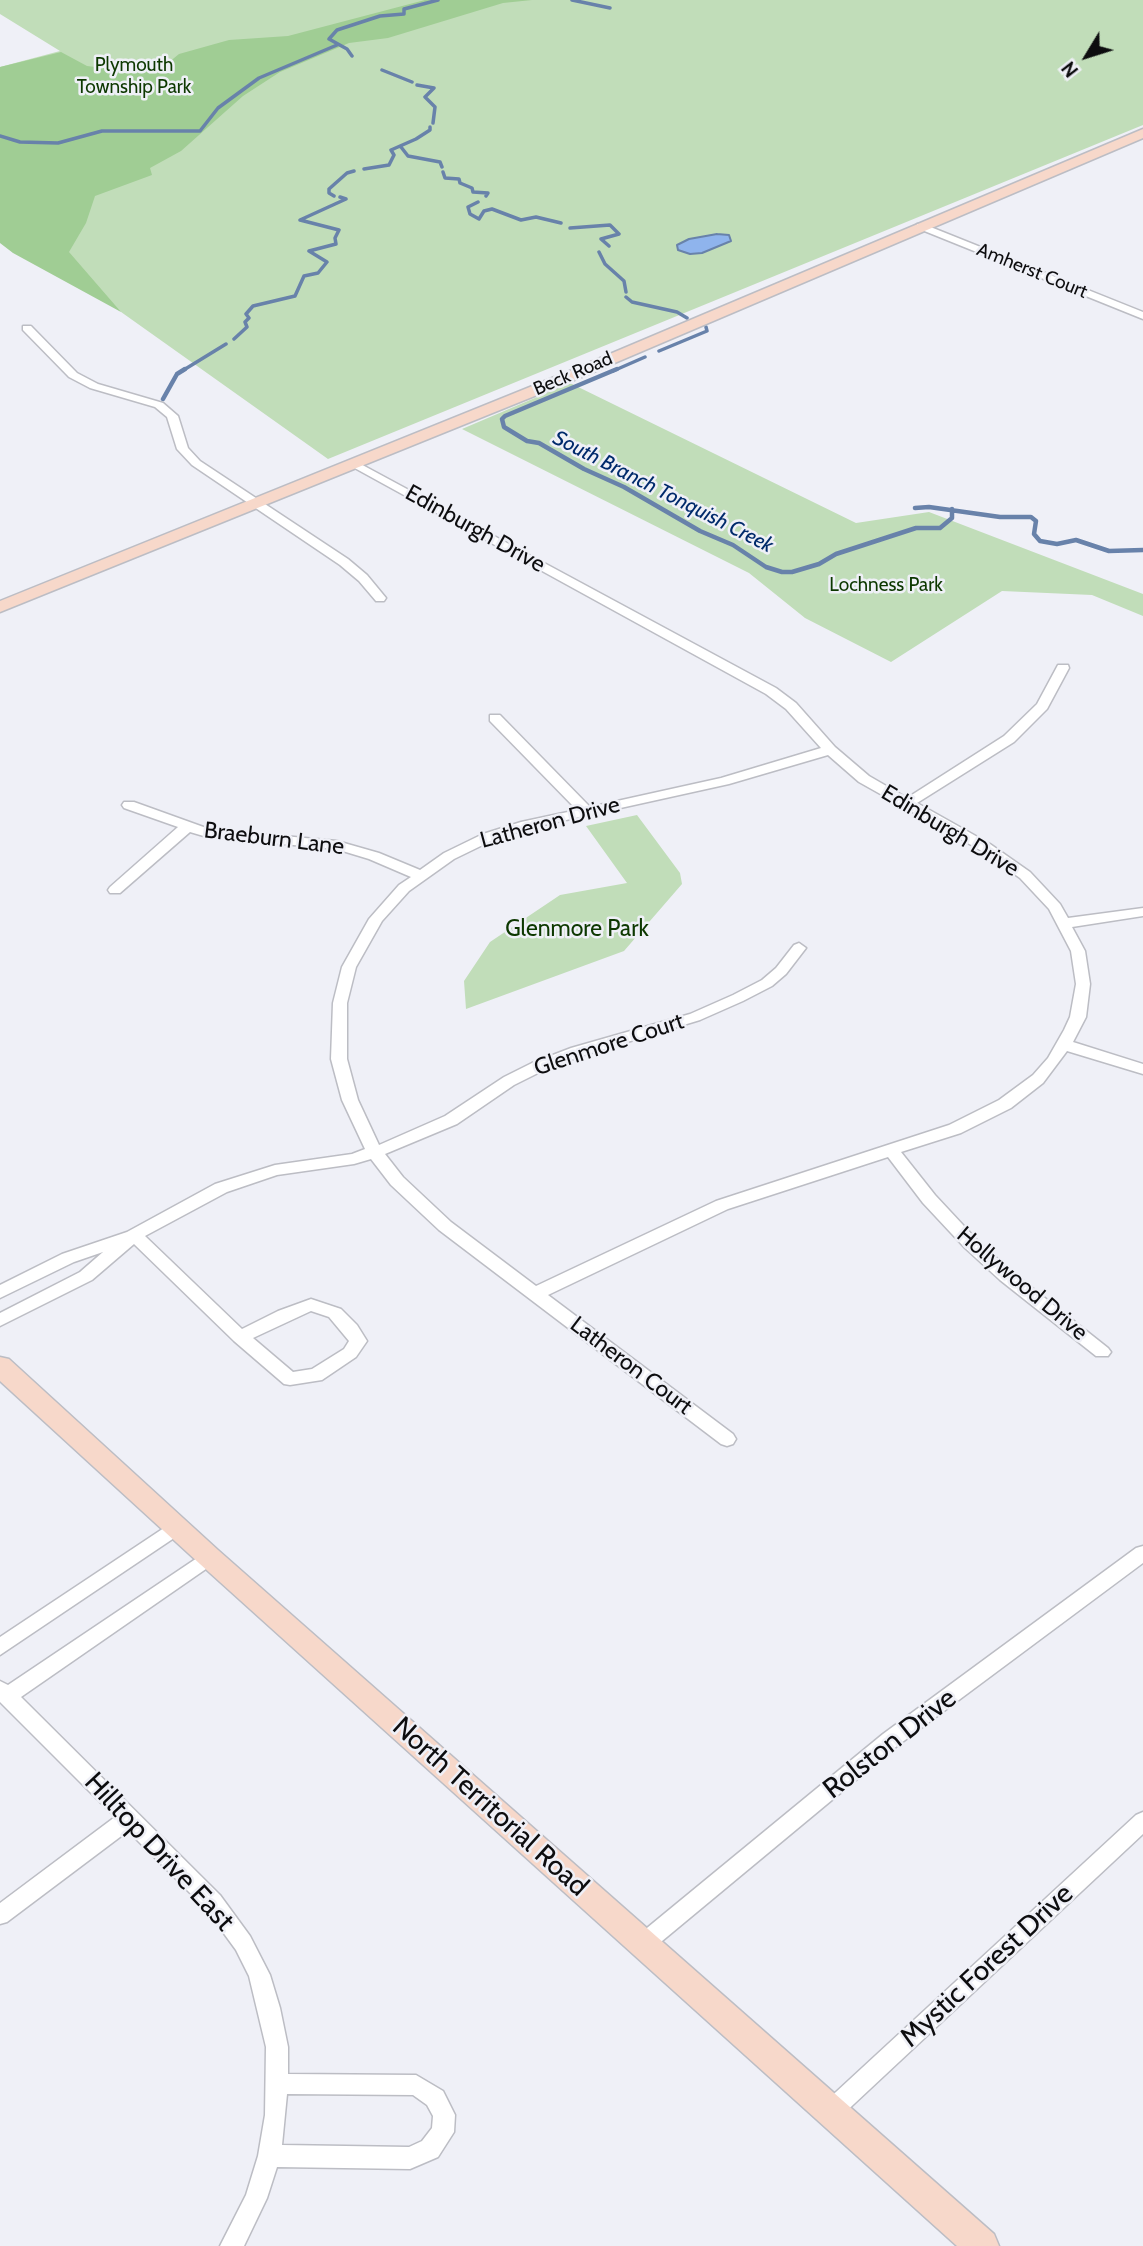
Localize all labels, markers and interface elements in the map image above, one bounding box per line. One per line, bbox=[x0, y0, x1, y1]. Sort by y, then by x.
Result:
north arrow bbox=[1052, 21, 1122, 91]
park label: Plymouth Township Park bbox=[77, 54, 191, 98]
text: N bbox=[1057, 57, 1083, 82]
street label: Amherst Court bbox=[973, 238, 1091, 304]
street label: Beck Road bbox=[530, 347, 616, 401]
water label: South Branch Tonquish Creek bbox=[549, 425, 777, 559]
street label: Edinburgh Drive bbox=[400, 479, 550, 579]
park label: Lochness Park bbox=[829, 574, 943, 596]
street label: Edinburgh Drive bbox=[876, 779, 1024, 883]
street label: Latheron Drive bbox=[477, 791, 623, 855]
street label: Braeburn Lane bbox=[202, 817, 346, 861]
park label: Glenmore Park bbox=[505, 915, 649, 943]
street label: Glenmore Court bbox=[531, 1008, 687, 1082]
street label: Hollywood Drive bbox=[951, 1221, 1093, 1347]
street label: Latheron Court bbox=[565, 1311, 697, 1421]
street label: Rolston Drive bbox=[817, 1682, 963, 1806]
street label: North Territorial Road bbox=[385, 1710, 595, 1904]
street label: Hilltop Drive East bbox=[77, 1766, 241, 1938]
street label: Mystic Forest Drive bbox=[894, 1877, 1080, 2055]

